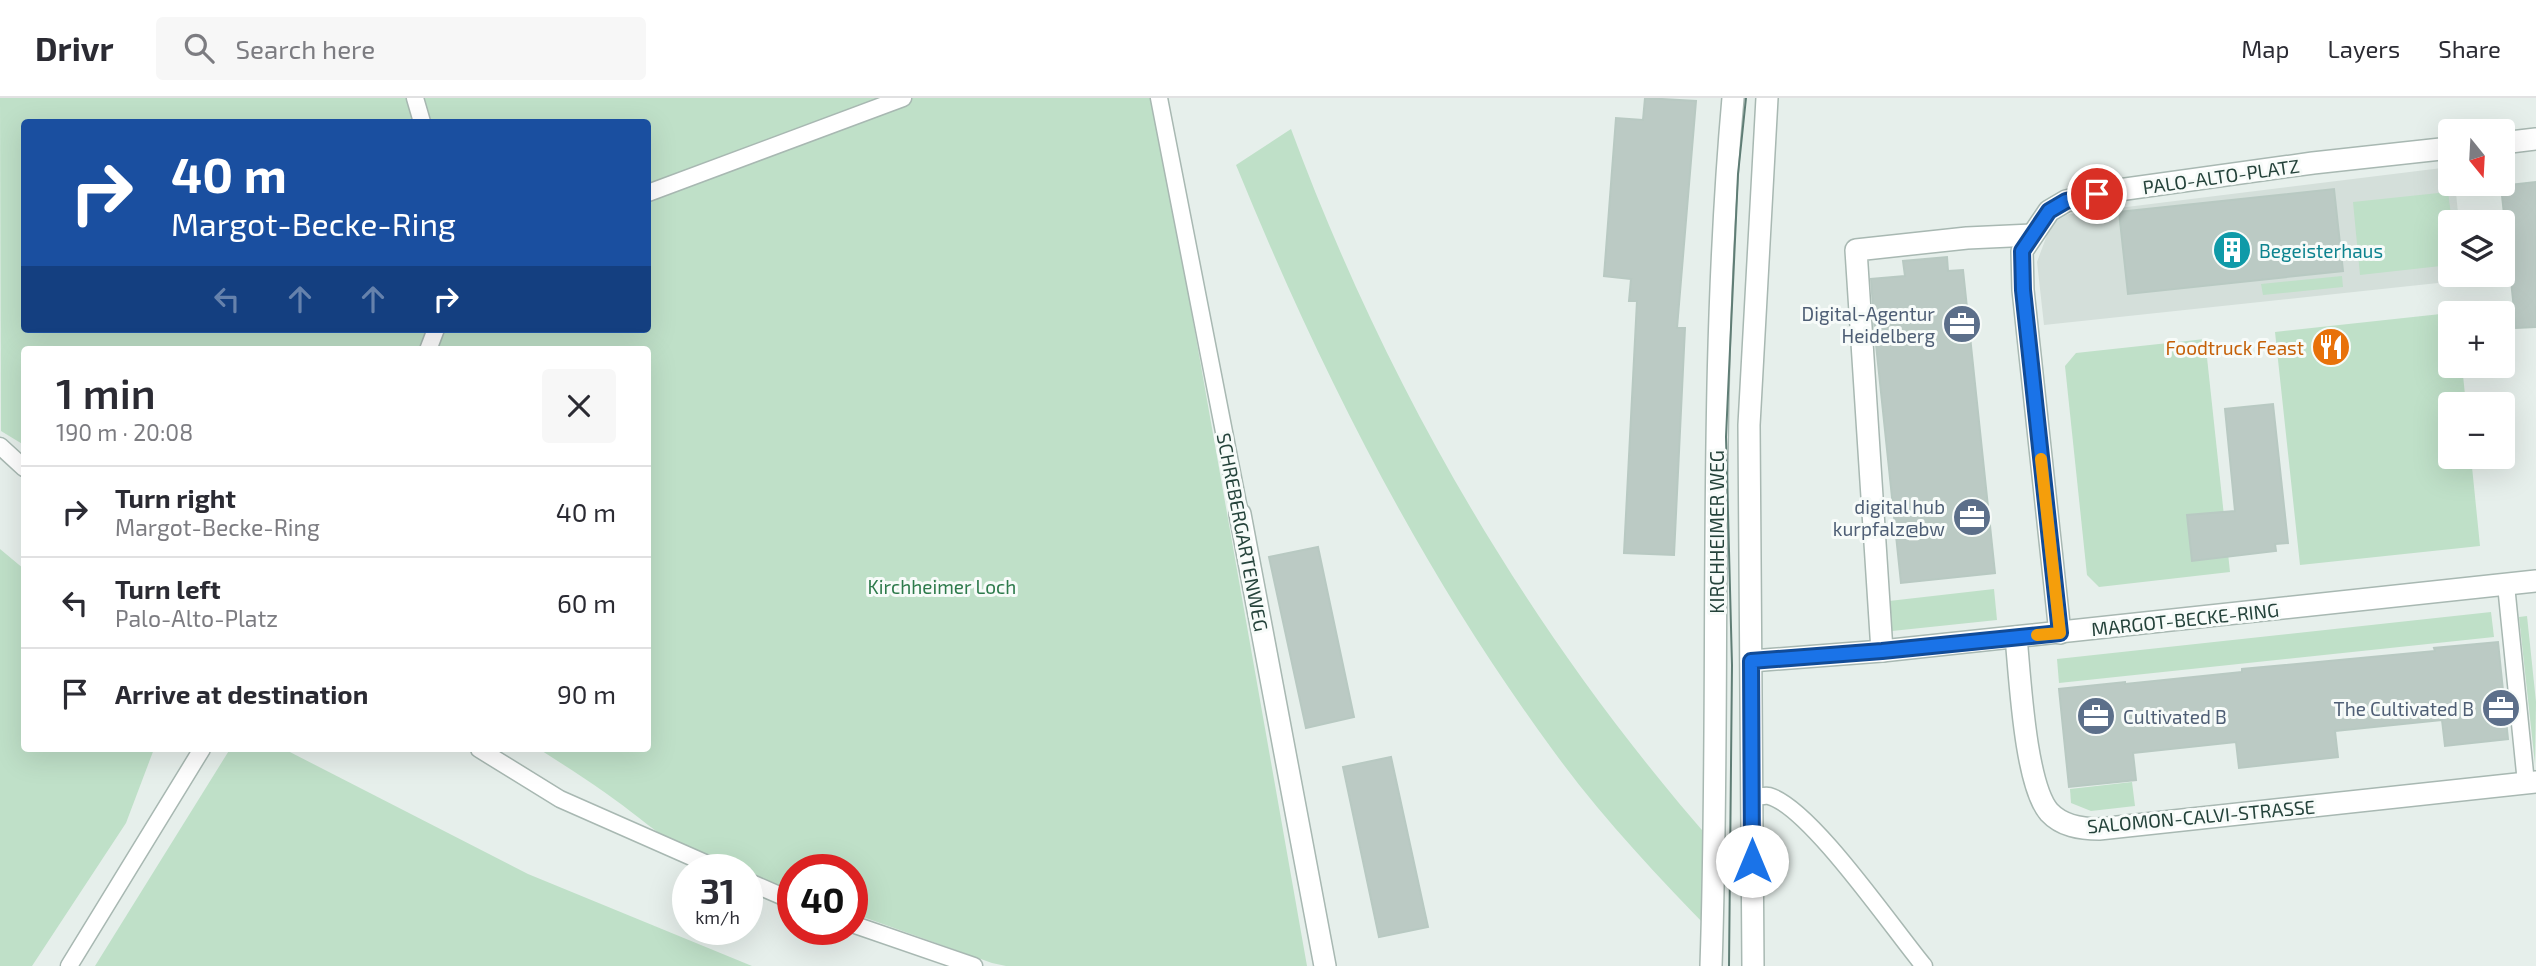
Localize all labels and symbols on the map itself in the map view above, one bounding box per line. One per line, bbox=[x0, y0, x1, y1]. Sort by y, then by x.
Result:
north arrow bbox=[2438, 119, 2515, 196]
street label: PALO-ALTO-PLATZ bbox=[2141, 154, 2301, 198]
pin bbox=[2067, 164, 2127, 224]
building icon: Begeisterhaus bbox=[2211, 229, 2253, 271]
place label: Begeisterhaus bbox=[2259, 239, 2383, 262]
place label: Digital-Agentur Heidelberg bbox=[1802, 302, 1935, 347]
office icon: Digital-Agentur Heidelberg bbox=[1941, 303, 1983, 345]
restaurant icon: Foodtruck Feast bbox=[2310, 326, 2352, 368]
place label: Foodtruck Feast bbox=[2165, 336, 2304, 359]
street label: SCHREBERGARTENWEG bbox=[1212, 431, 1274, 633]
street label: KIRCHHEIMER WEG bbox=[1705, 450, 1728, 614]
place label: digital hub kurpfalz@bw bbox=[1833, 495, 1945, 540]
office icon: digital hub kurpfalz@bw bbox=[1951, 496, 1993, 538]
park label: Kirchheimer Loch bbox=[868, 575, 1016, 598]
street label: MARGOT-BECKE-RING bbox=[2090, 598, 2280, 640]
office icon: The Cultivated B bbox=[2480, 687, 2522, 729]
office icon: Cultivated B bbox=[2075, 695, 2117, 737]
place label: The Cultivated B bbox=[2334, 697, 2474, 720]
place label: Cultivated B bbox=[2123, 705, 2227, 728]
street label: SALOMON-CALVI-STRASSE bbox=[2086, 795, 2316, 837]
position arrow bbox=[1715, 824, 1789, 898]
speed limit sign: 40 bbox=[777, 854, 868, 945]

